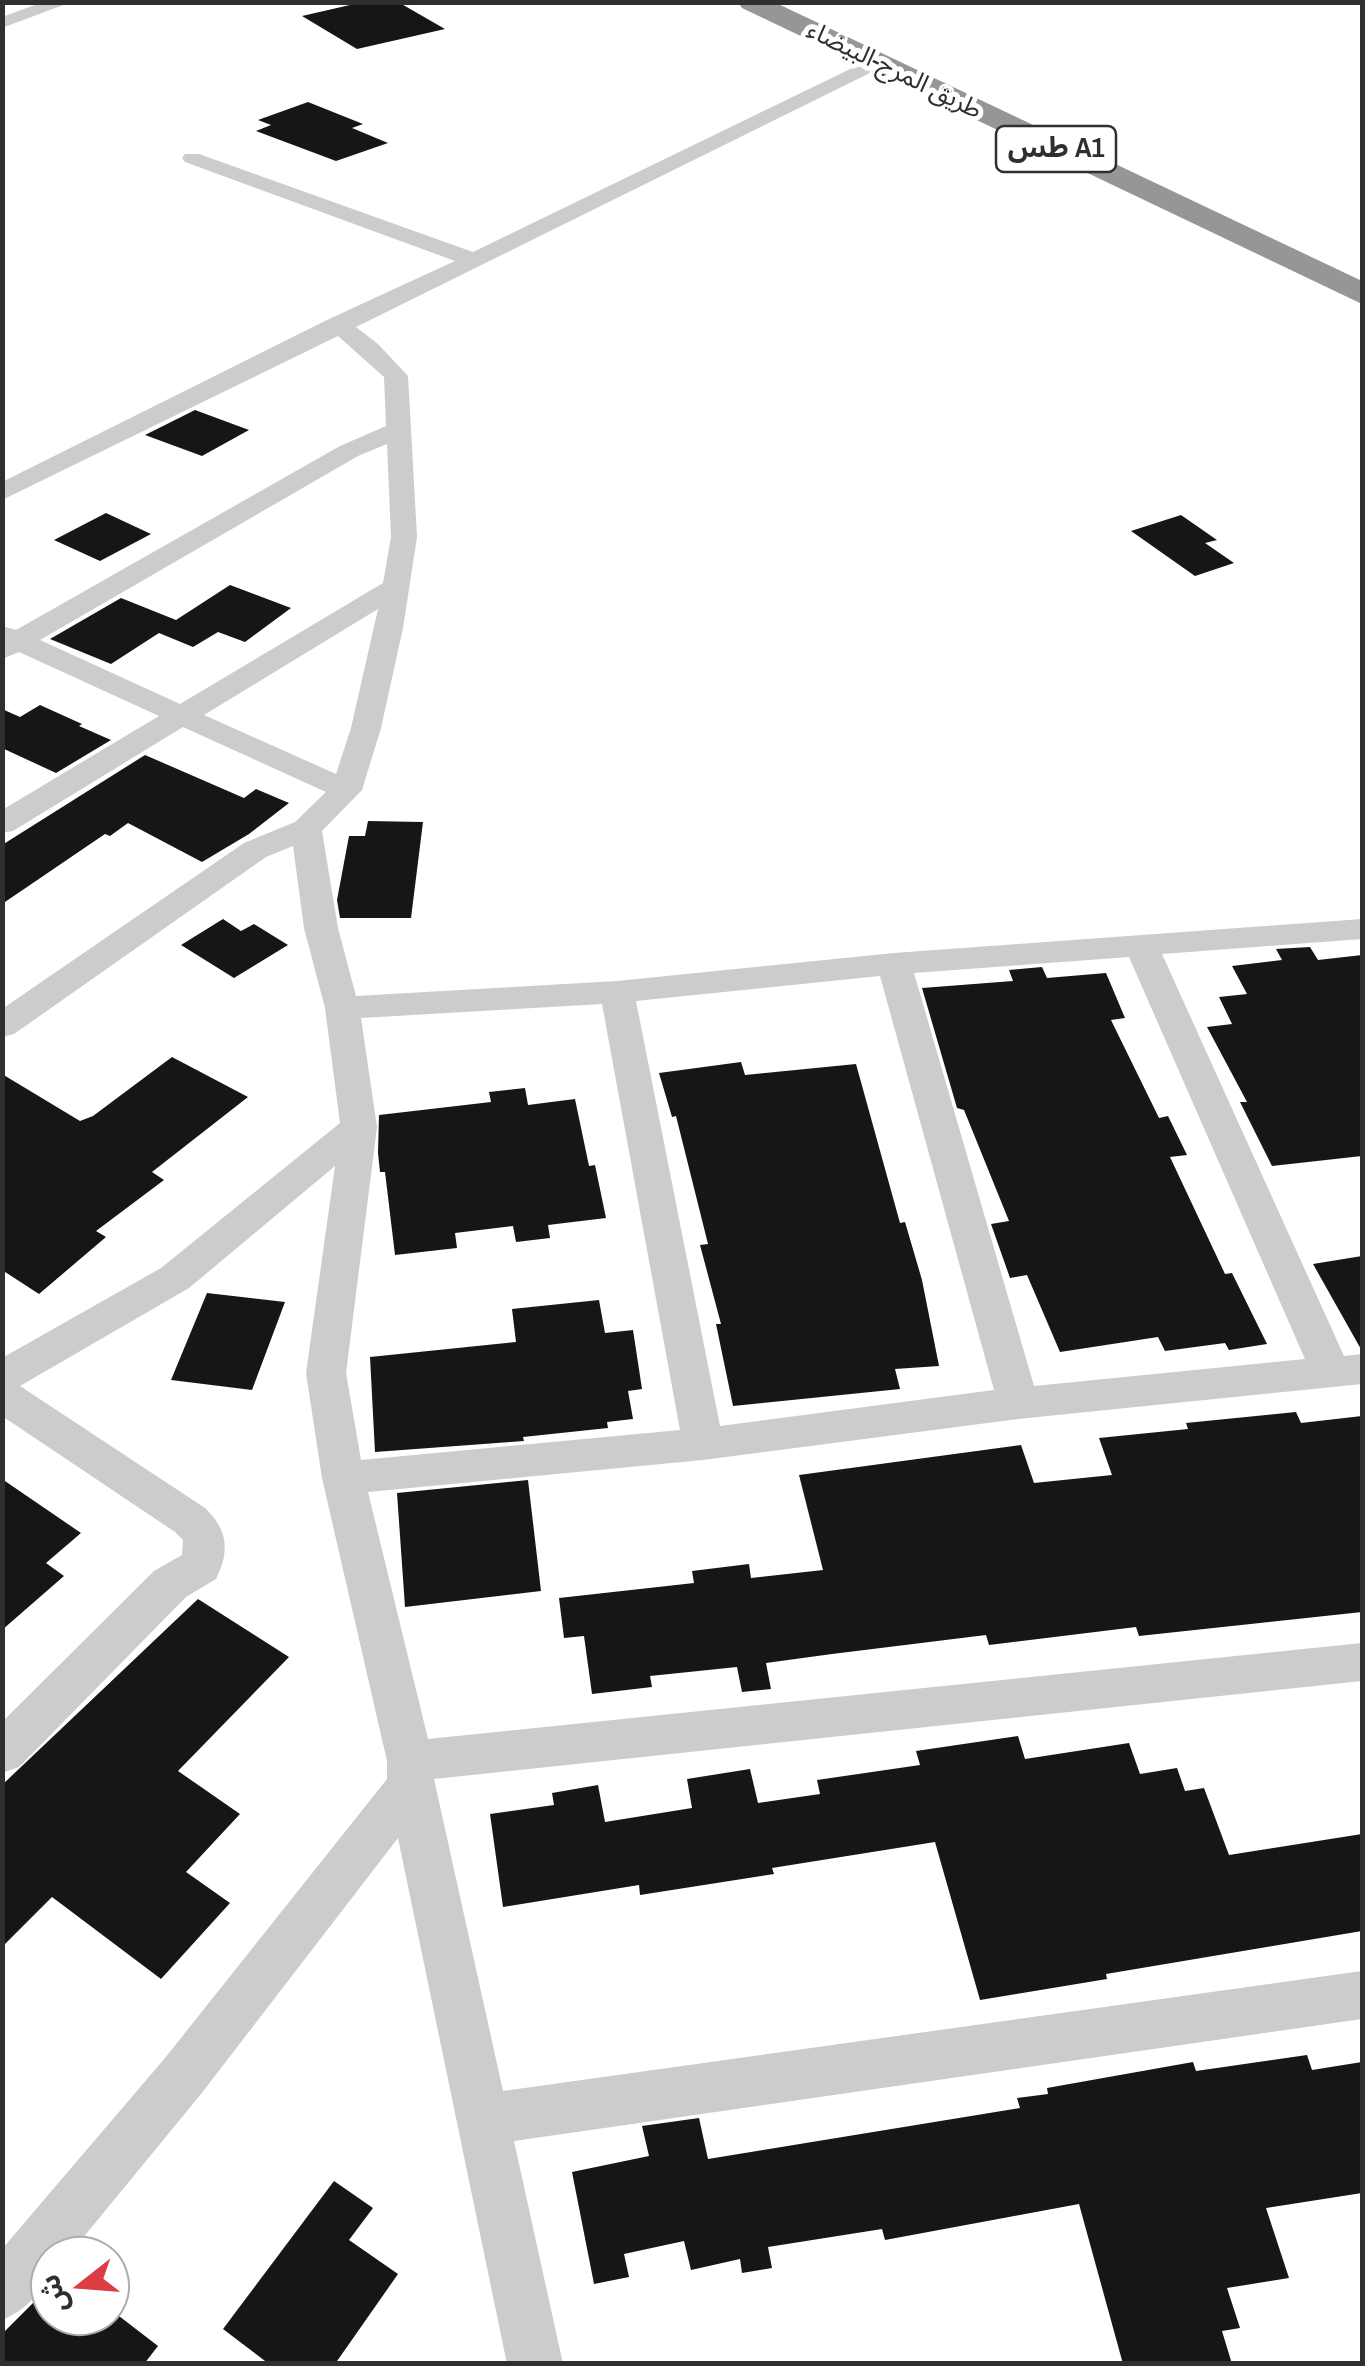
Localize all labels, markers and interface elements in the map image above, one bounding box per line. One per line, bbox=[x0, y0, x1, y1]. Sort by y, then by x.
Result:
street label: طريق المرج-البيضاء bbox=[802, 16, 986, 126]
road number: طس A1 bbox=[996, 126, 1116, 172]
north arrow bbox=[30, 2236, 130, 2336]
text: ش bbox=[29, 2270, 77, 2318]

